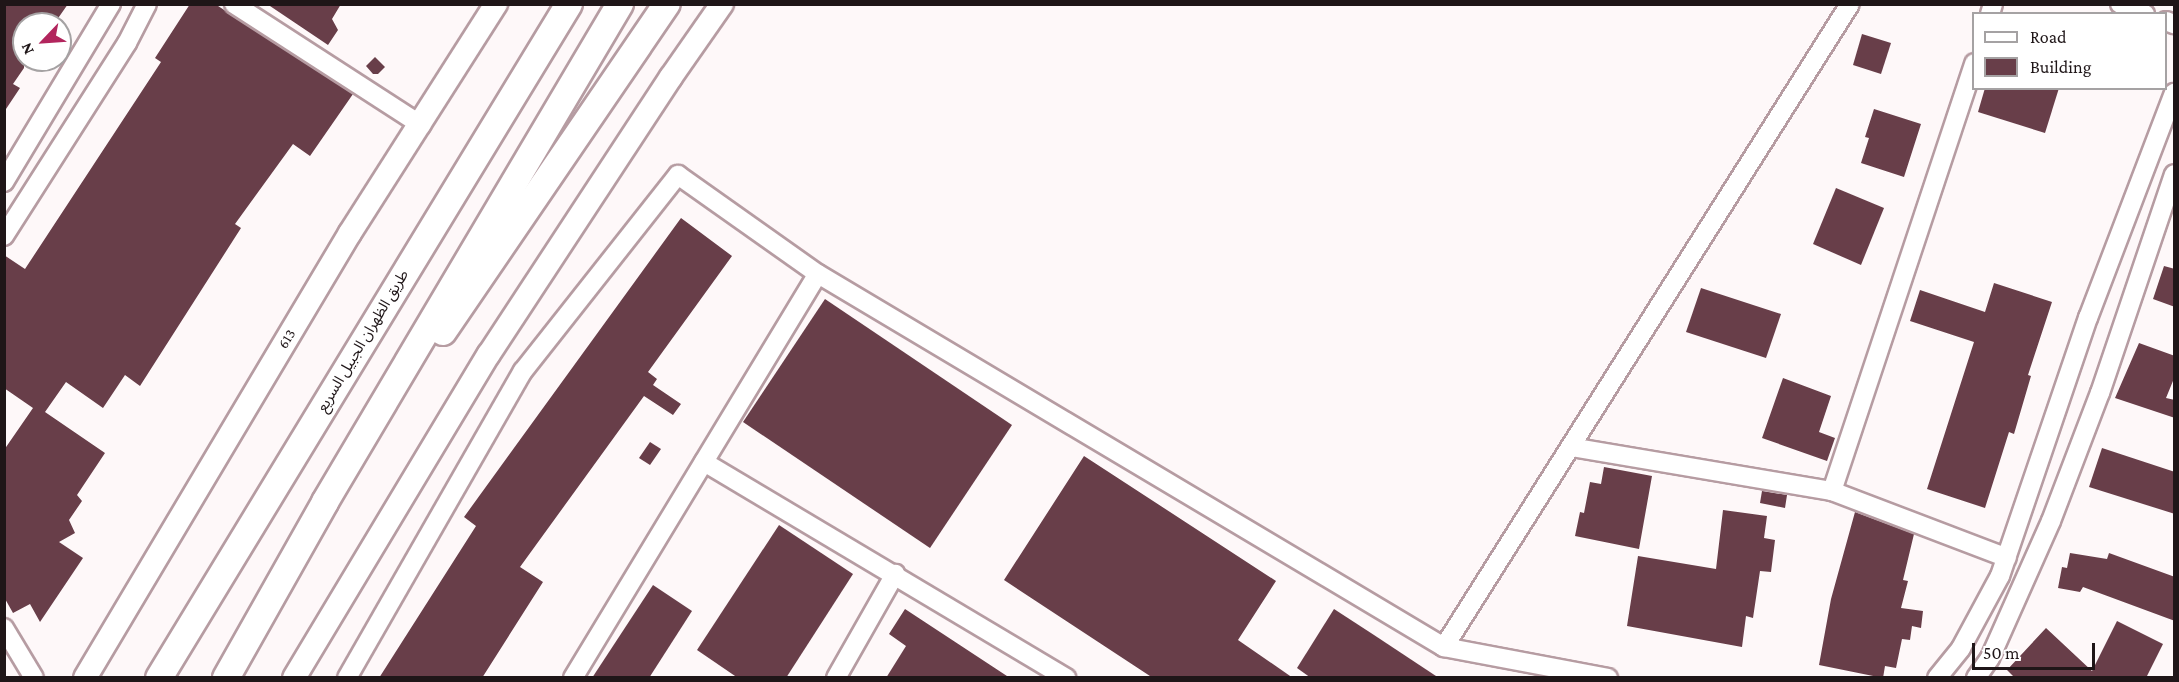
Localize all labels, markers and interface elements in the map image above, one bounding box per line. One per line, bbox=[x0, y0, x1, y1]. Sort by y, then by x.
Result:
north arrow bbox=[12, 12, 72, 72]
legend bbox=[1972, 12, 2167, 90]
text: Road bbox=[2030, 27, 2067, 47]
text: N bbox=[17, 40, 37, 58]
text: Building bbox=[2030, 57, 2091, 77]
street label: طريق الظهران الجبيل السريع bbox=[313, 267, 413, 415]
street label: 613 bbox=[274, 326, 300, 352]
scale bar bbox=[1975, 631, 2098, 669]
text: 50 m bbox=[1983, 643, 2020, 663]

